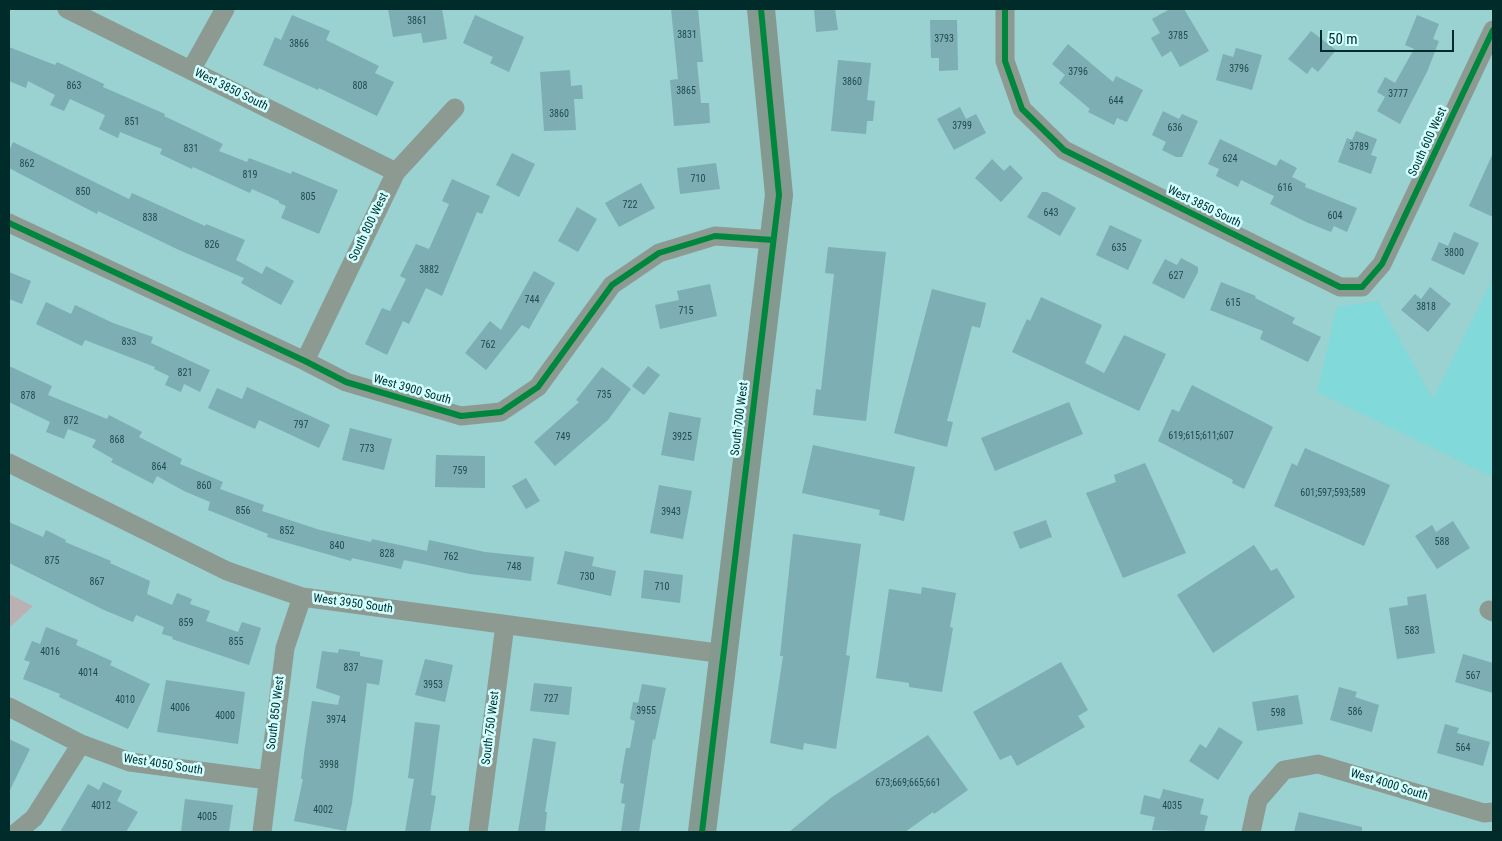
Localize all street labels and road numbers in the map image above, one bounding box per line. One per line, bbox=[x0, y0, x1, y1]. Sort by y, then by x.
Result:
street label: West 3850 South bbox=[192, 66, 270, 114]
street label: South 600 West bbox=[1406, 105, 1450, 179]
street label: West 3850 South bbox=[1165, 183, 1243, 231]
street label: South 800 West bbox=[346, 190, 392, 264]
street label: West 3900 South bbox=[371, 372, 453, 408]
street label: South 700 West bbox=[728, 381, 752, 457]
street label: West 3950 South bbox=[312, 591, 394, 617]
street label: South 850 West bbox=[264, 675, 288, 751]
street label: South 750 West bbox=[479, 690, 503, 766]
street label: West 4050 South bbox=[122, 752, 204, 778]
street label: West 4000 South bbox=[1349, 766, 1429, 804]

